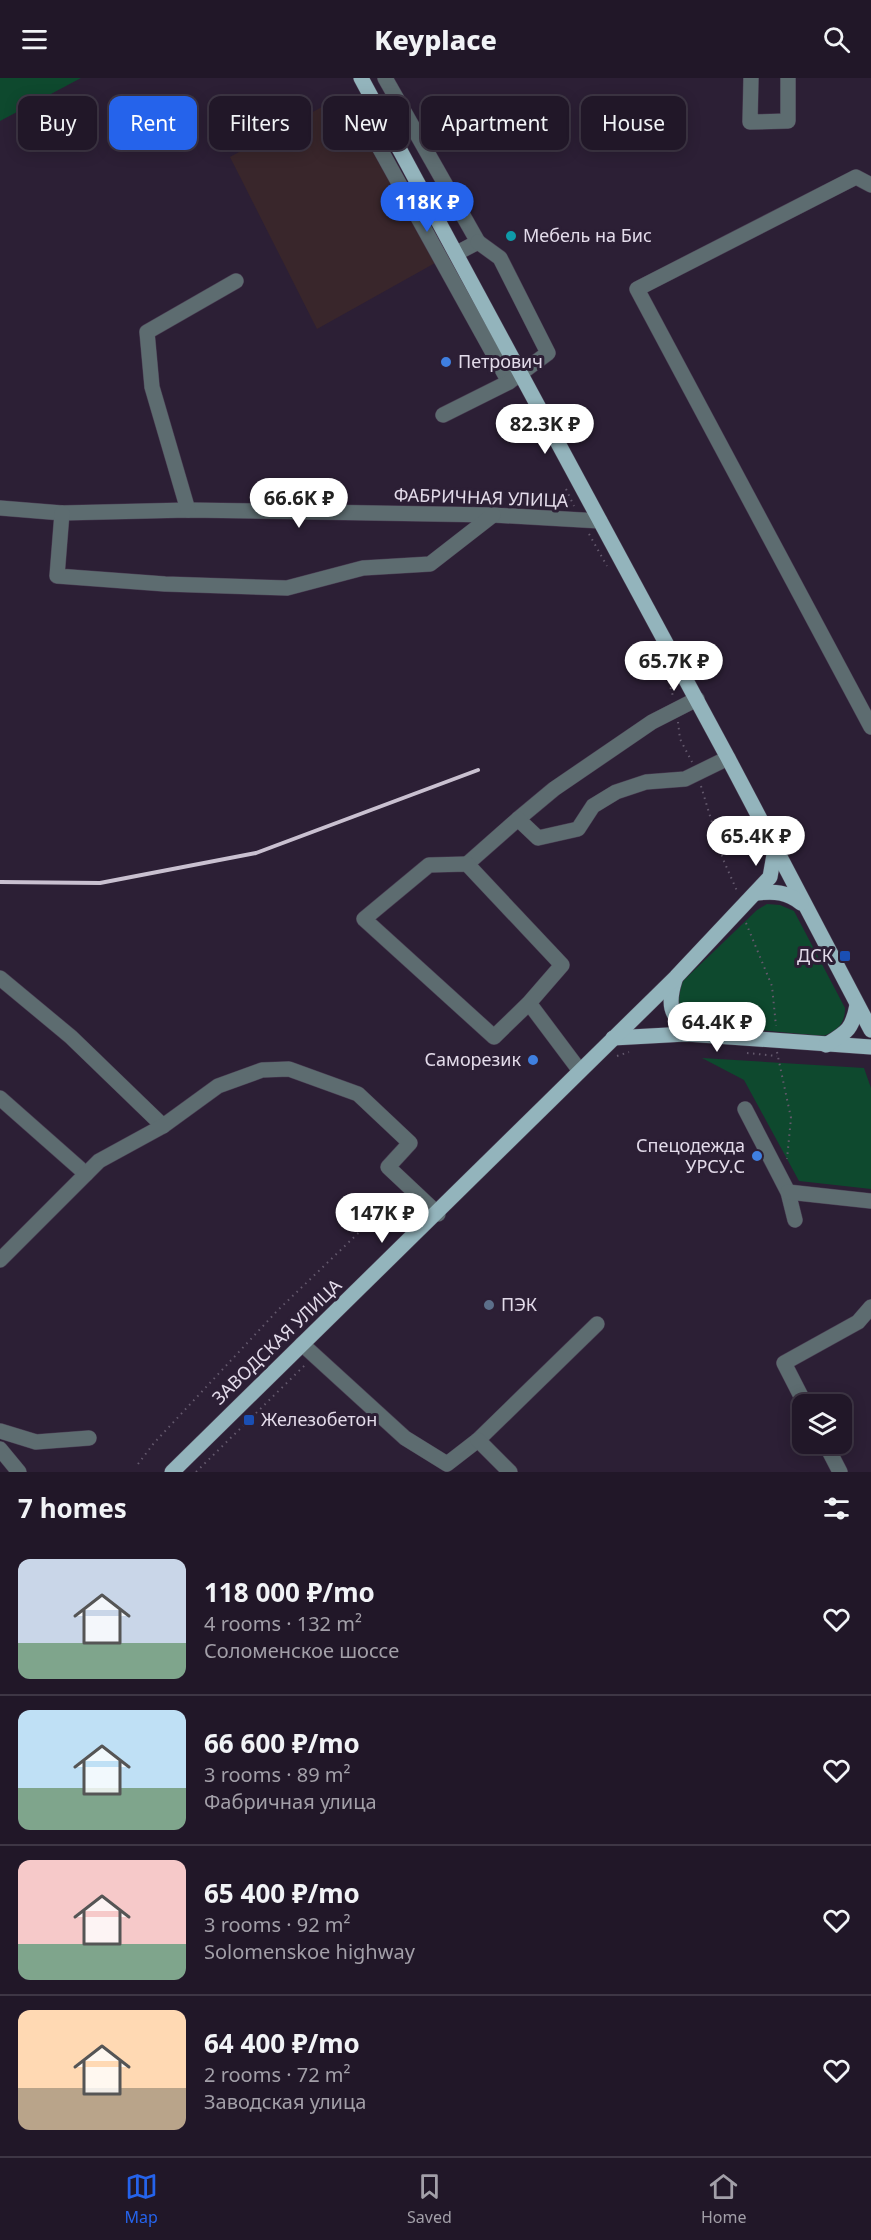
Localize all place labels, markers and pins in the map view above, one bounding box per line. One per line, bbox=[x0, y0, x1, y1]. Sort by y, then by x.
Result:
pin: 118K ₽ bbox=[378, 182, 476, 233]
place label: Мебель на Бис bbox=[523, 223, 652, 247]
marker: Мебель на Бис bbox=[504, 229, 518, 243]
place label: Петрович bbox=[458, 349, 543, 373]
marker: Петрович bbox=[439, 355, 453, 369]
pin: 82.3K ₽ bbox=[490, 404, 600, 455]
pin: 66.6K ₽ bbox=[244, 478, 354, 529]
pin: 65.7K ₽ bbox=[619, 641, 729, 692]
pin: 65.4K ₽ bbox=[701, 816, 811, 867]
place label: ДСК bbox=[797, 943, 834, 967]
marker: ДСК bbox=[838, 949, 852, 963]
pin: 64.4K ₽ bbox=[662, 1002, 772, 1053]
place label: Саморезик bbox=[425, 1047, 521, 1071]
marker: Саморезик bbox=[526, 1053, 540, 1067]
place label: Спецодежда УРСУ.С bbox=[636, 1133, 745, 1178]
marker: Спецодежда УРСУ.С bbox=[750, 1149, 764, 1163]
pin: 147K ₽ bbox=[333, 1193, 431, 1244]
place label: ПЭК bbox=[501, 1292, 538, 1316]
marker: ПЭК bbox=[482, 1298, 496, 1312]
place label: Железобетон bbox=[261, 1407, 377, 1431]
marker: Железобетон bbox=[242, 1413, 256, 1427]

